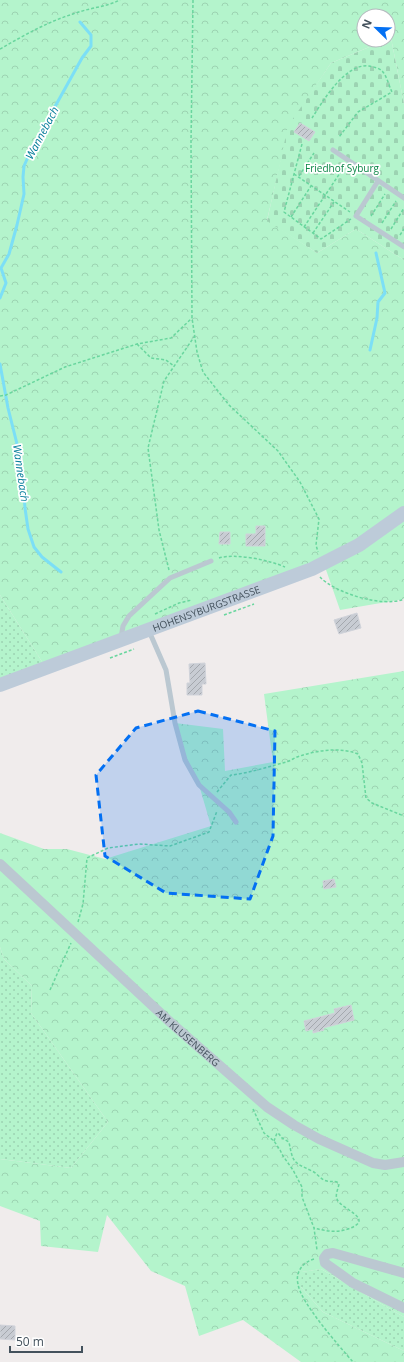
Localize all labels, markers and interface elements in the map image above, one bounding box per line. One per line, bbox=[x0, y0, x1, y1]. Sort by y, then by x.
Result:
north arrow bbox=[356, 8, 396, 48]
text: N bbox=[358, 17, 375, 31]
water label: Wannebach bbox=[21, 104, 62, 162]
park label: Friedhof Syburg bbox=[305, 161, 380, 175]
water label: Wannebach bbox=[10, 443, 33, 503]
street label: HOHENSYBURGSTRASSE bbox=[150, 582, 262, 635]
street label: AM KLUSENBERG bbox=[153, 1006, 223, 1070]
scale bar bbox=[10, 1328, 82, 1354]
text: 50 m bbox=[16, 1333, 44, 1350]

